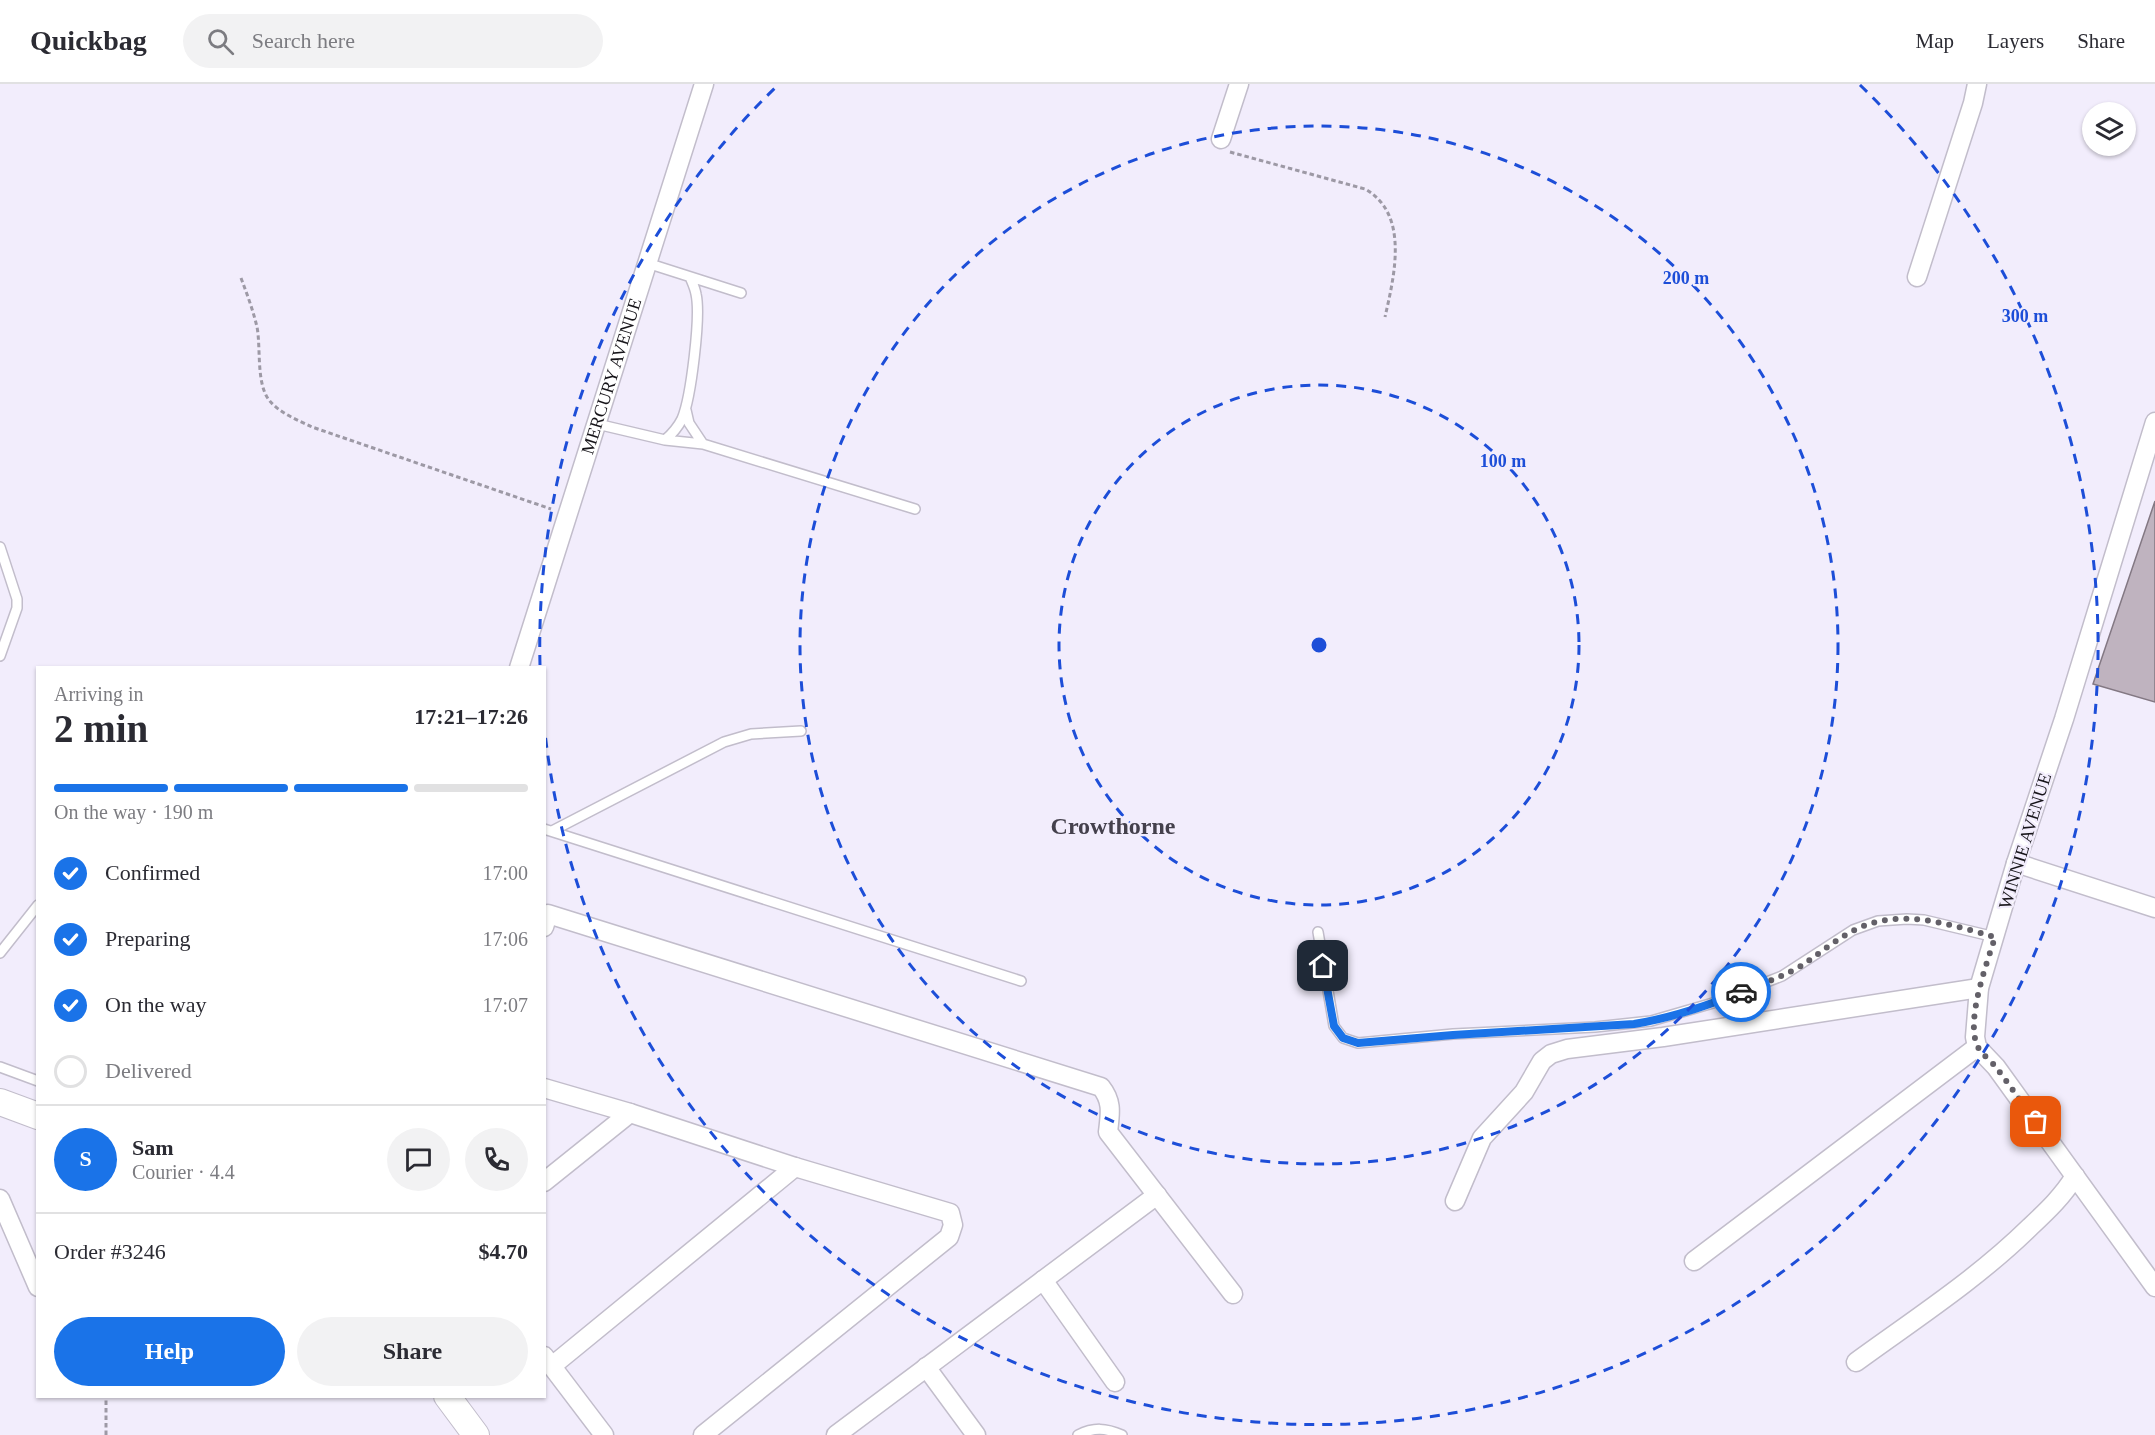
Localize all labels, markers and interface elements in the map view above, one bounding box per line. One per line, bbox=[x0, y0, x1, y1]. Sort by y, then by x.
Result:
search box bbox=[183, 14, 603, 68]
text: Quickbag bbox=[30, 25, 147, 56]
icon: search bbox=[204, 25, 237, 58]
text: Search here bbox=[252, 28, 355, 53]
text: Map bbox=[1916, 29, 1954, 53]
text: Layers bbox=[1987, 29, 2044, 53]
text: Share bbox=[2077, 29, 2125, 53]
map controls bbox=[2082, 102, 2136, 156]
button: layers bbox=[2082, 102, 2136, 156]
text: 200 m bbox=[1663, 268, 1709, 288]
street label: MERCURY AVENUE bbox=[577, 296, 645, 457]
text: 300 m bbox=[2002, 306, 2048, 326]
text: 100 m bbox=[1480, 451, 1526, 471]
centre of rings bbox=[1309, 635, 1329, 655]
text: Arriving in bbox=[54, 683, 143, 705]
text: 17:21–17:26 bbox=[414, 704, 528, 729]
text: 2 min bbox=[54, 707, 148, 750]
street label: WINNIE AVENUE bbox=[1995, 771, 2055, 911]
text: On the way · 190 m bbox=[54, 801, 213, 823]
district label: Crowthorne bbox=[1051, 813, 1176, 839]
icon: check bbox=[54, 857, 87, 890]
text: Confirmed bbox=[105, 860, 200, 885]
text: 17:00 bbox=[482, 862, 528, 884]
icon: check bbox=[54, 923, 87, 956]
text: Preparing bbox=[105, 926, 191, 951]
text: 17:06 bbox=[482, 928, 528, 950]
pin bbox=[1297, 940, 1348, 991]
icon: home bbox=[1306, 949, 1339, 982]
courier bbox=[1711, 962, 1771, 1022]
icon: car bbox=[1725, 976, 1758, 1009]
icon: check bbox=[54, 989, 87, 1022]
text: On the way bbox=[105, 992, 206, 1017]
text: 17:07 bbox=[482, 994, 528, 1016]
text: Delivered bbox=[105, 1058, 192, 1083]
pin bbox=[2010, 1096, 2061, 1147]
icon: bag bbox=[2019, 1105, 2052, 1138]
button: chat bbox=[387, 1128, 450, 1191]
button: phone bbox=[465, 1128, 528, 1191]
text: Sam bbox=[132, 1135, 174, 1160]
text: S bbox=[79, 1146, 92, 1171]
text: Courier · 4.4 bbox=[132, 1161, 235, 1183]
text: Order #3246 bbox=[54, 1239, 166, 1264]
text: $4.70 bbox=[479, 1239, 528, 1264]
button: Help bbox=[54, 1317, 285, 1386]
button: Share bbox=[297, 1317, 528, 1386]

